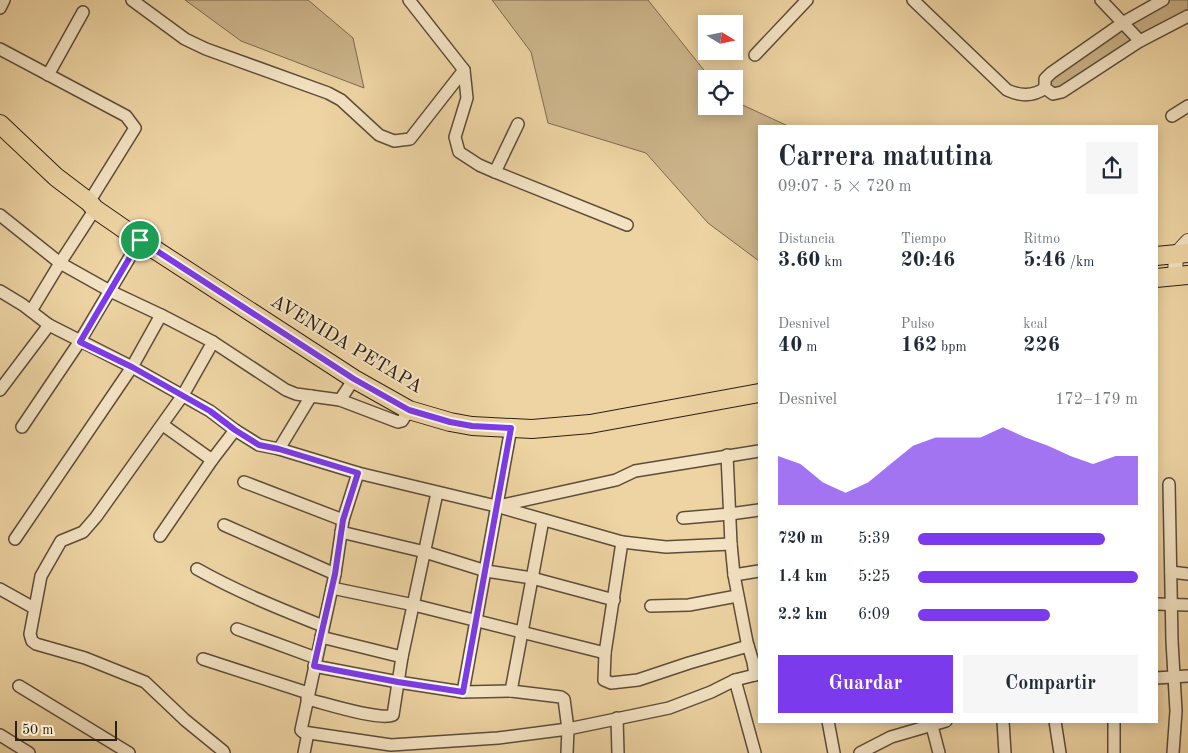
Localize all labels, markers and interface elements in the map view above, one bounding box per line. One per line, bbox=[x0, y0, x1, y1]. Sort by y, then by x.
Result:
north arrow bbox=[698, 15, 742, 60]
map controls bbox=[698, 15, 743, 115]
button: locate bbox=[698, 70, 743, 115]
button: share bbox=[1086, 142, 1138, 194]
text: Carrera matutina bbox=[778, 144, 993, 172]
text: 09:07 · 5 × 720 m bbox=[778, 179, 911, 195]
pin bbox=[119, 219, 161, 261]
icon: arrive bbox=[126, 226, 154, 254]
text: Distancia bbox=[778, 232, 835, 246]
text: Tiempo bbox=[901, 232, 946, 246]
text: Ritmo bbox=[1023, 232, 1060, 246]
text: 3.60 bbox=[778, 250, 820, 271]
text: 20:46 bbox=[901, 250, 955, 271]
text: 5:46 bbox=[1023, 250, 1066, 271]
text: km bbox=[820, 255, 843, 269]
text: /km bbox=[1066, 255, 1094, 269]
street label: AVENIDA PETAPA bbox=[267, 292, 426, 398]
text: Desnivel bbox=[778, 317, 830, 331]
text: Pulso bbox=[901, 317, 934, 331]
text: kcal bbox=[1023, 317, 1047, 331]
text: 40 bbox=[778, 335, 802, 356]
text: 162 bbox=[901, 335, 937, 356]
text: 226 bbox=[1023, 335, 1060, 356]
text: m bbox=[802, 340, 817, 354]
text: bpm bbox=[937, 340, 967, 354]
text: Desnivel bbox=[778, 392, 837, 408]
text: 172–179 m bbox=[1055, 392, 1138, 408]
text: 720 m bbox=[778, 531, 823, 547]
text: 5:39 bbox=[858, 531, 890, 547]
text: 1.4 km bbox=[778, 569, 827, 585]
text: 5:25 bbox=[858, 569, 890, 585]
text: 2.2 km bbox=[778, 607, 827, 623]
text: 6:09 bbox=[858, 607, 890, 623]
button: Guardar bbox=[778, 655, 953, 713]
button: Compartir bbox=[963, 655, 1138, 713]
scale bar bbox=[15, 718, 118, 741]
text: 50 m bbox=[22, 723, 53, 737]

